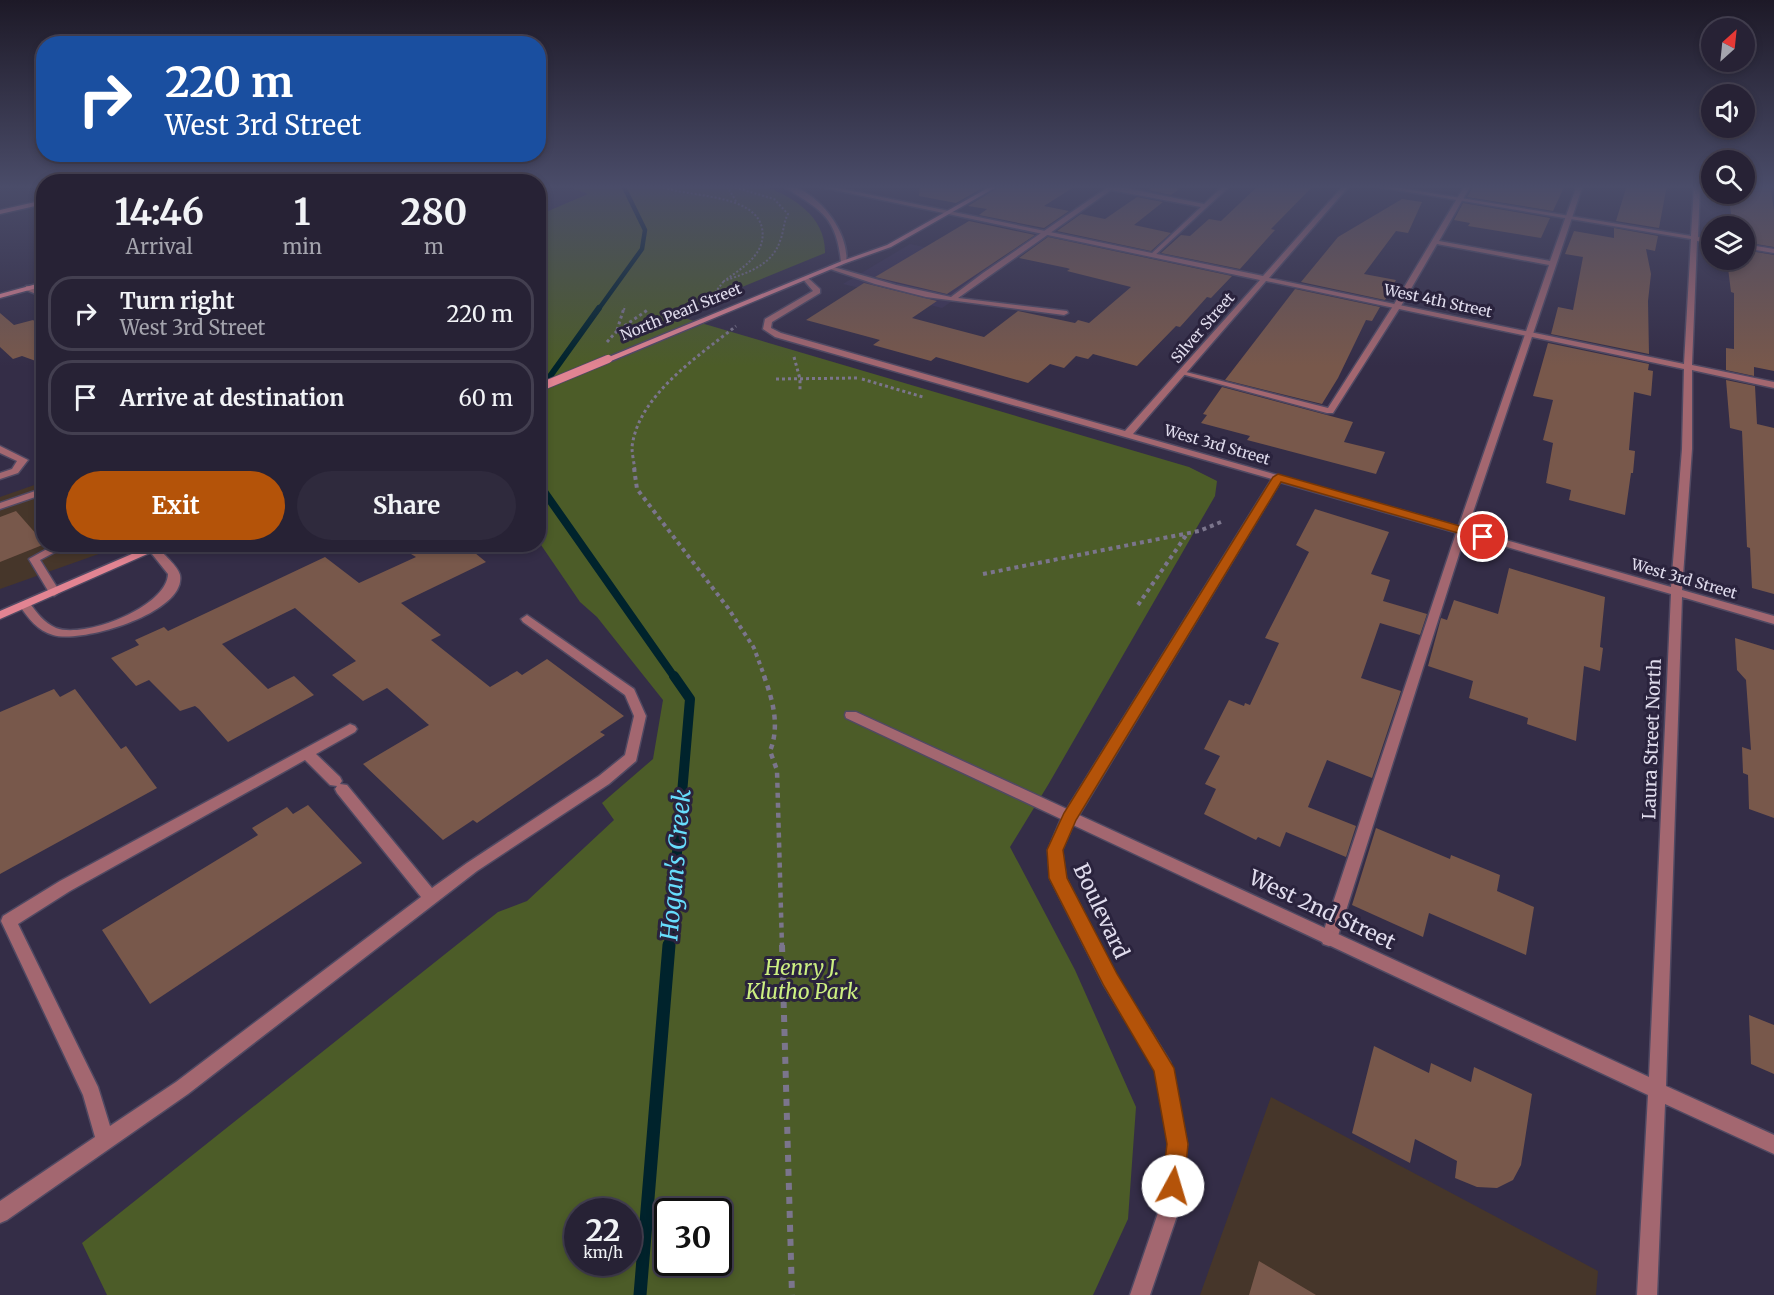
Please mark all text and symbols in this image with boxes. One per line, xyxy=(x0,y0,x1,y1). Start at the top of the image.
north arrow xyxy=(1701,18,1755,72)
map controls xyxy=(1701,18,1755,270)
text: 220 m xyxy=(165,56,293,108)
icon: right xyxy=(66,60,144,138)
button: sound xyxy=(1701,84,1755,138)
text: West 3rd Street xyxy=(165,108,361,142)
button: search xyxy=(1701,150,1755,204)
text: 14:46 xyxy=(115,190,204,235)
text: 1 xyxy=(294,190,311,235)
text: 280 xyxy=(401,190,467,235)
button: layers xyxy=(1701,216,1755,270)
text: Arrival xyxy=(126,234,193,259)
text: min xyxy=(282,234,322,259)
text: m xyxy=(424,234,444,259)
street label: North Pearl Street xyxy=(617,279,744,344)
street label: West 4th Street xyxy=(1381,280,1494,321)
text: Turn right xyxy=(120,287,234,315)
street label: Silver Street xyxy=(1167,288,1239,367)
icon: right xyxy=(69,297,102,330)
text: 220 m xyxy=(446,300,513,328)
text: West 3rd Street xyxy=(120,315,265,340)
icon: arrive xyxy=(69,381,102,414)
text: Arrive at destination xyxy=(120,384,344,412)
text: 60 m xyxy=(459,384,513,412)
street label: West 3rd Street xyxy=(1161,420,1272,469)
button: Exit xyxy=(66,471,285,540)
button: Share xyxy=(297,471,516,540)
pin xyxy=(1457,511,1508,562)
icon: arrive xyxy=(1466,520,1499,553)
street label: West 3rd Street xyxy=(1628,554,1739,603)
street label: Laura Street North xyxy=(1637,658,1666,820)
water label: Hogan's Creek xyxy=(653,788,698,943)
street label: Boulevard xyxy=(1068,859,1135,963)
street label: West 2nd Street xyxy=(1244,863,1400,955)
park label: Henry J. Klutho Park xyxy=(745,954,859,1005)
position arrow xyxy=(1141,1154,1205,1218)
speed limit sign: 30 xyxy=(654,1198,732,1276)
text: 22 xyxy=(586,1211,620,1249)
text: km/h xyxy=(583,1243,623,1262)

